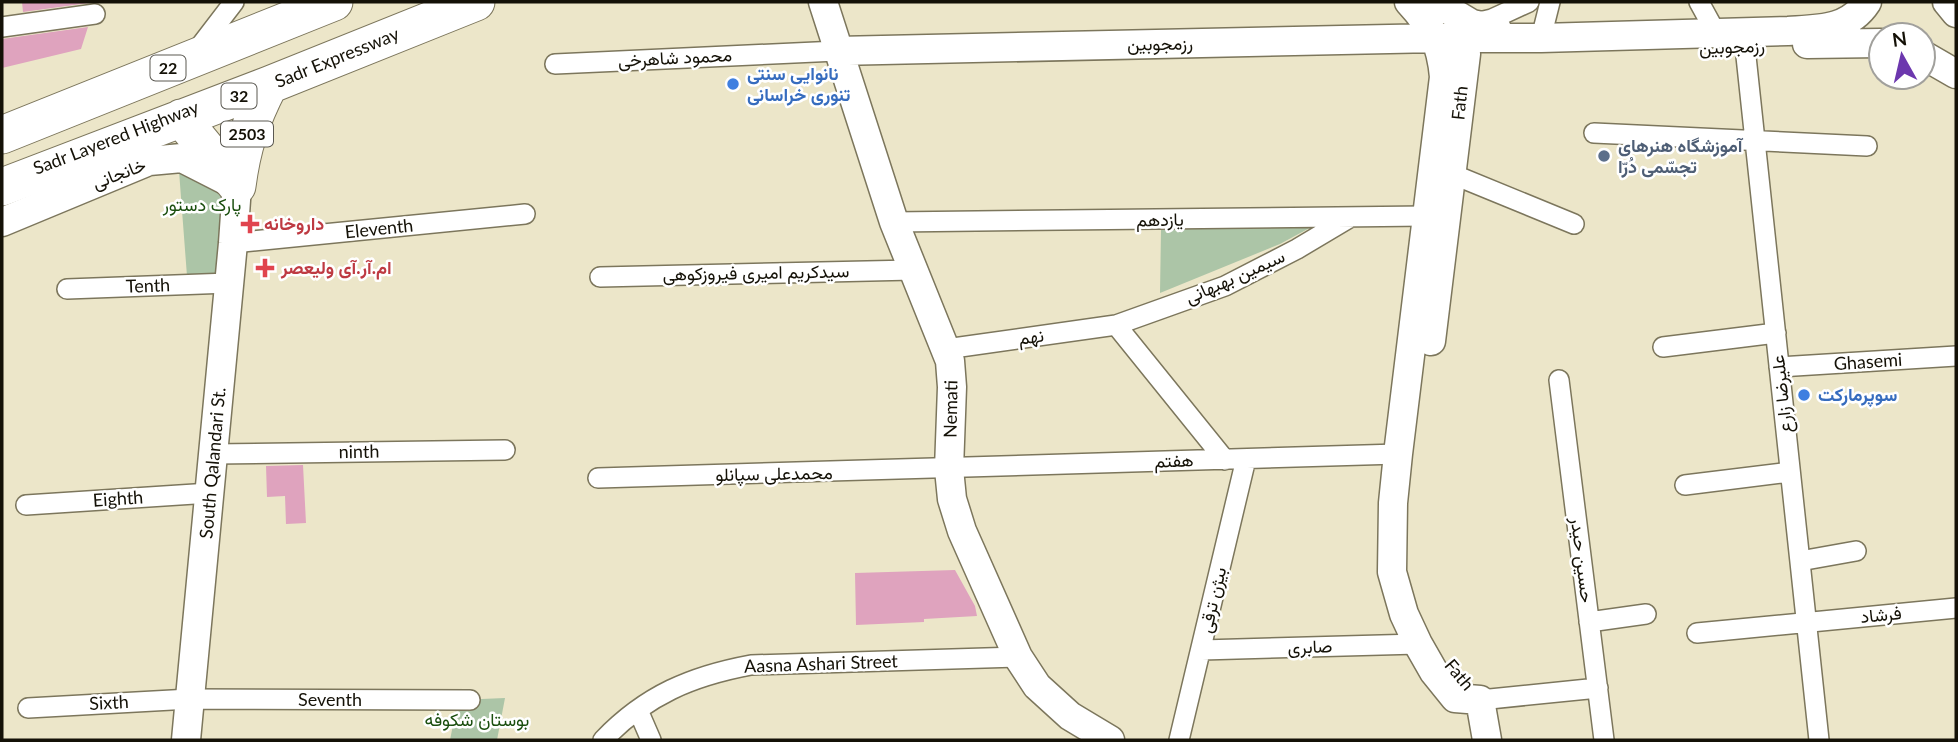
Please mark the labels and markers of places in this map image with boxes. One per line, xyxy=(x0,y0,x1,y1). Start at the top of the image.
place label: نانوایی سنتی تنوری خراسانی xyxy=(747,62,851,106)
marker: نانوایی سنتی تنوری خراسانی xyxy=(725,76,741,92)
place label: آموزشگاه هنرهای تجسّمی دُرّا xyxy=(1618,134,1744,178)
marker: آموزشگاه هنرهای تجسّمی دُرّا xyxy=(1596,148,1612,164)
place label: داروخانه xyxy=(264,212,324,235)
marker: داروخانه xyxy=(242,216,258,232)
place label: ام.آر.آی ولیعصر xyxy=(280,256,392,280)
marker: ام.آر.آی ولیعصر xyxy=(255,258,275,278)
place label: سوپرمارکت xyxy=(1818,383,1897,407)
marker: سوپرمارکت xyxy=(1796,387,1812,403)

